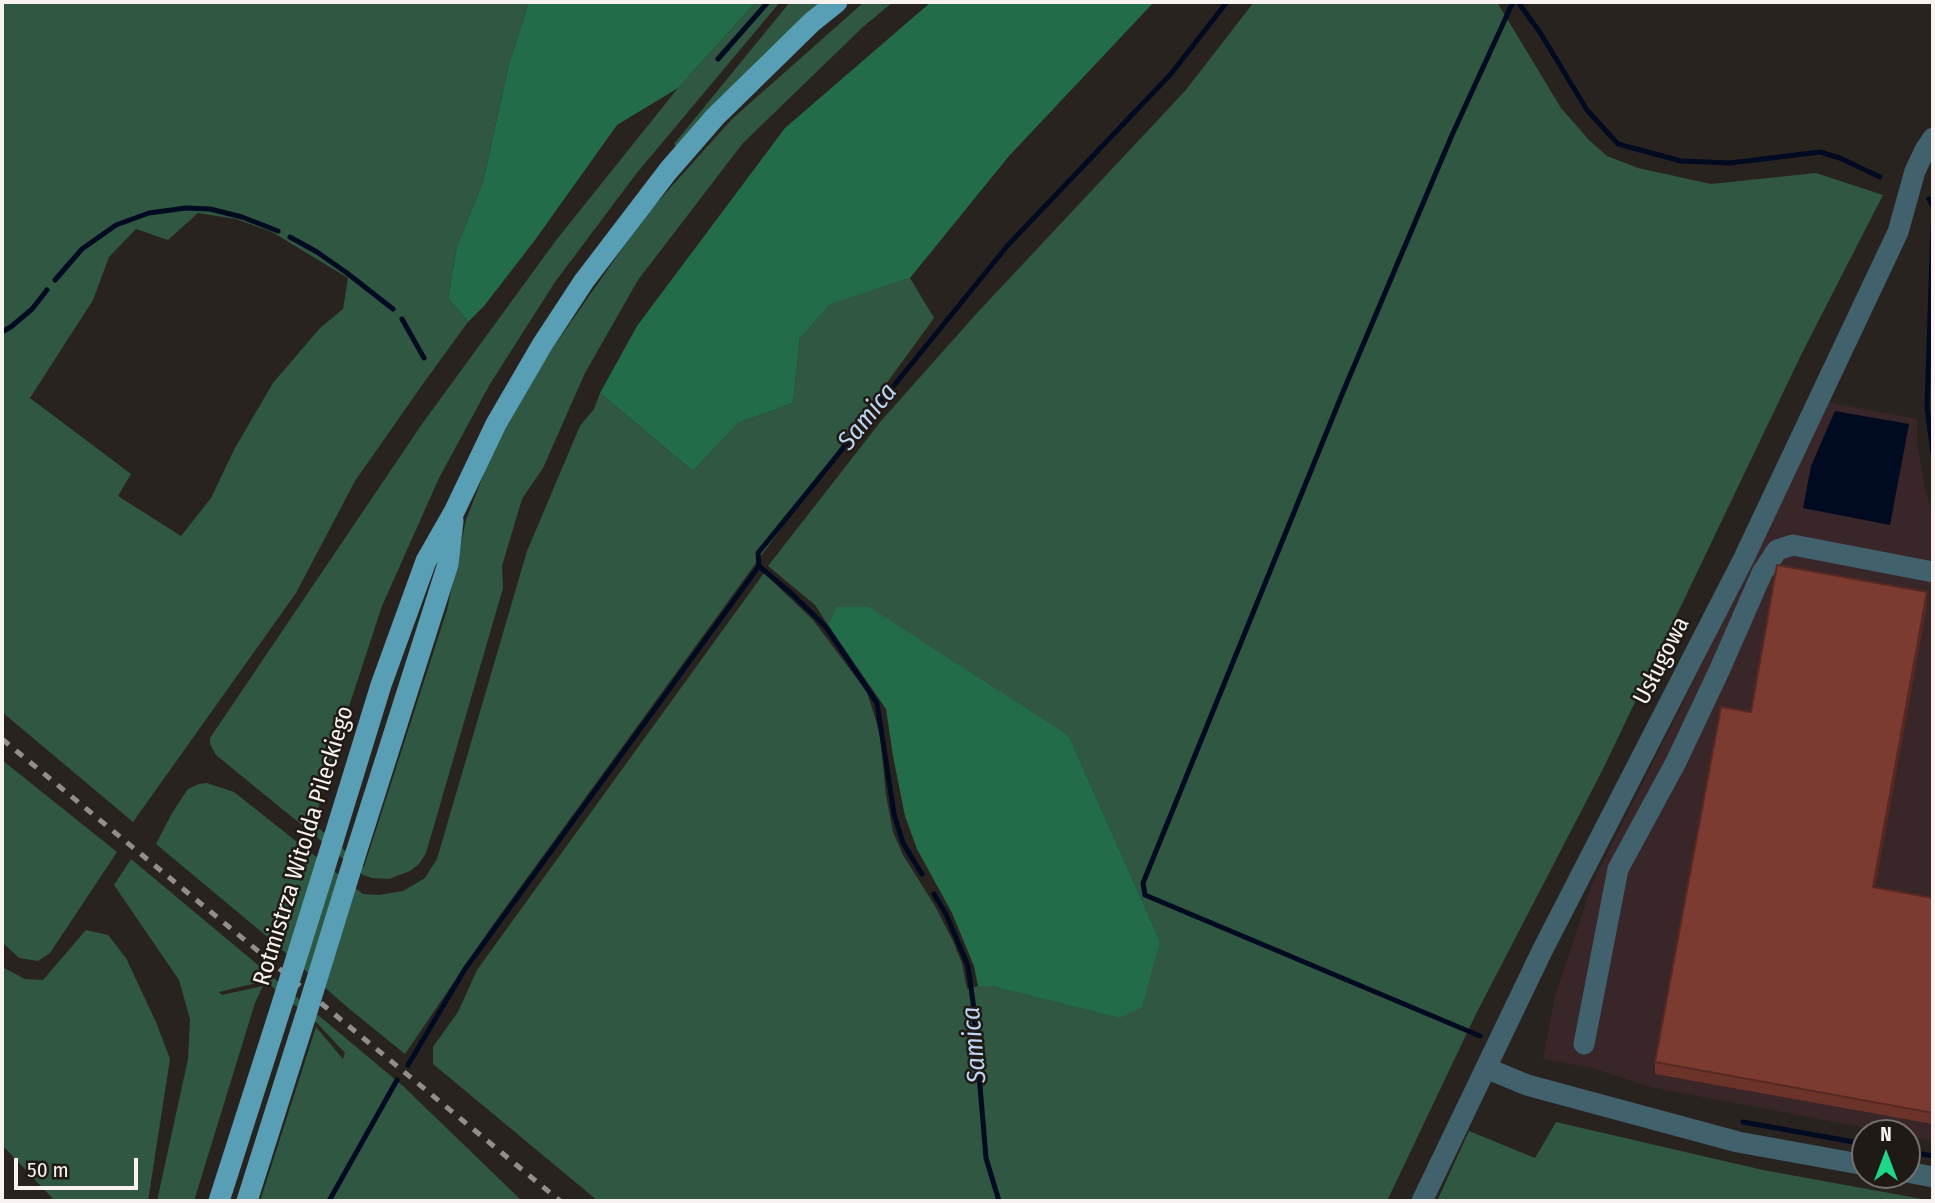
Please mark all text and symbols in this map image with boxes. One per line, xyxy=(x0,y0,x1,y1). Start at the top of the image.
water label: Samica xyxy=(832,377,904,457)
street label: Usługowa xyxy=(1628,612,1696,710)
street label: Rotmistrza Witolda Pileckiego xyxy=(248,703,360,989)
water label: Samica xyxy=(956,1005,994,1085)
north arrow xyxy=(1851,1119,1921,1189)
text: N xyxy=(1880,1123,1892,1146)
scale bar xyxy=(18,1144,142,1188)
text: 50 m xyxy=(27,1157,69,1183)

